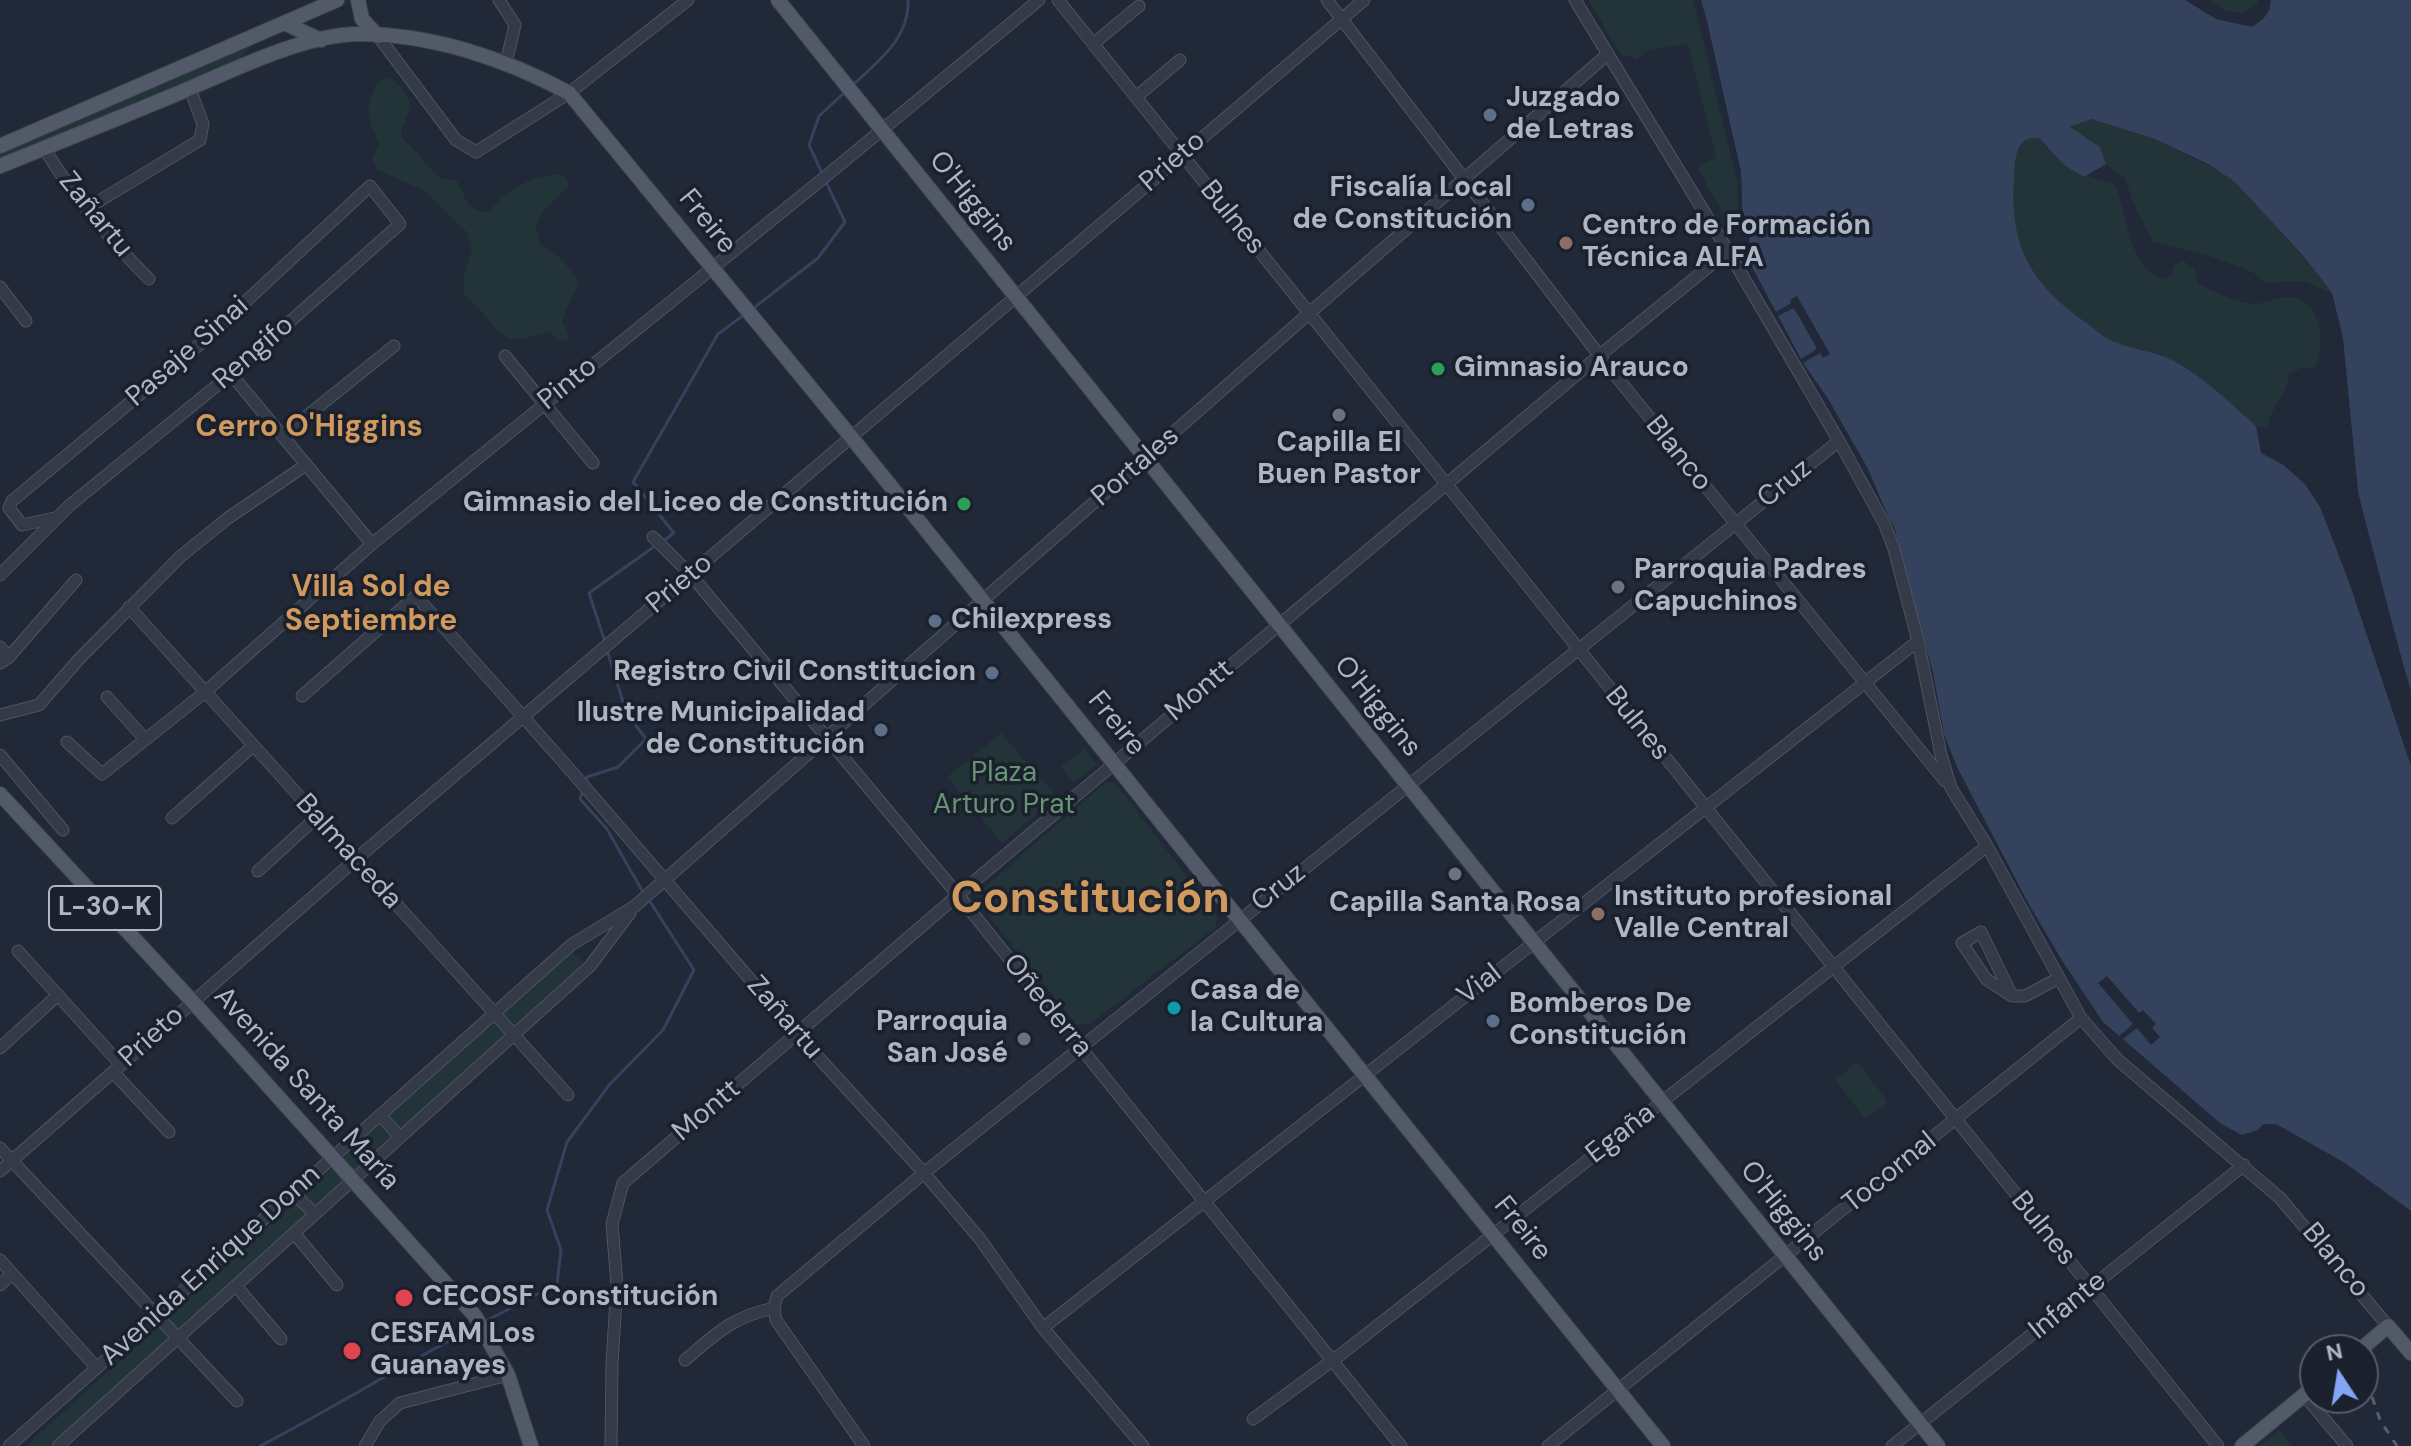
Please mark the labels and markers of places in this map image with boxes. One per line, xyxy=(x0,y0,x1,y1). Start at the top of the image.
place label: Juzgado de Letras xyxy=(1506,82,1634,148)
marker: Juzgado de Letras xyxy=(1481,106,1499,124)
place label: Fiscalía Local de Constitución xyxy=(1293,172,1512,238)
marker: Fiscalía Local de Constitución xyxy=(1519,196,1537,214)
place label: Centro de Formación Técnica ALFA xyxy=(1582,210,1871,276)
marker: Centro de Formación Técnica ALFA xyxy=(1557,234,1575,252)
place label: Gimnasio Arauco xyxy=(1454,352,1689,386)
marker: Gimnasio Arauco xyxy=(1429,360,1447,378)
marker: Capilla El Buen Pastor xyxy=(1330,406,1348,424)
place label: Capilla El Buen Pastor xyxy=(1257,427,1421,493)
place label: Gimnasio del Liceo de Constitución xyxy=(463,487,948,521)
marker: Gimnasio del Liceo de Constitución xyxy=(955,495,973,513)
place label: Parroquia Padres Capuchinos xyxy=(1634,554,1867,620)
marker: Parroquia Padres Capuchinos xyxy=(1609,578,1627,596)
place label: Chilexpress xyxy=(951,604,1112,638)
marker: Chilexpress xyxy=(926,612,944,630)
place label: Registro Civil Constitucion xyxy=(613,656,976,690)
marker: Registro Civil Constitucion xyxy=(983,664,1001,682)
place label: Ilustre Municipalidad de Constitución xyxy=(577,697,865,763)
marker: Ilustre Municipalidad de Constitución xyxy=(872,721,890,739)
marker: Capilla Santa Rosa xyxy=(1446,865,1464,883)
place label: Instituto profesional Valle Central xyxy=(1614,881,1892,947)
place label: Capilla Santa Rosa xyxy=(1329,887,1581,921)
marker: Instituto profesional Valle Central xyxy=(1589,905,1607,923)
place label: Casa de la Cultura xyxy=(1190,975,1323,1041)
place label: Bomberos De Constitución xyxy=(1509,988,1692,1054)
marker: Casa de la Cultura xyxy=(1165,999,1183,1017)
place label: Parroquia San José xyxy=(876,1006,1008,1072)
marker: Bomberos De Constitución xyxy=(1484,1012,1502,1030)
marker: Parroquia San José xyxy=(1015,1030,1033,1048)
place label: CECOSF Constitución xyxy=(422,1281,718,1315)
marker: CECOSF Constitución xyxy=(393,1287,415,1309)
place label: CESFAM Los Guanayes xyxy=(370,1318,536,1384)
marker: CESFAM Los Guanayes xyxy=(341,1340,363,1362)

